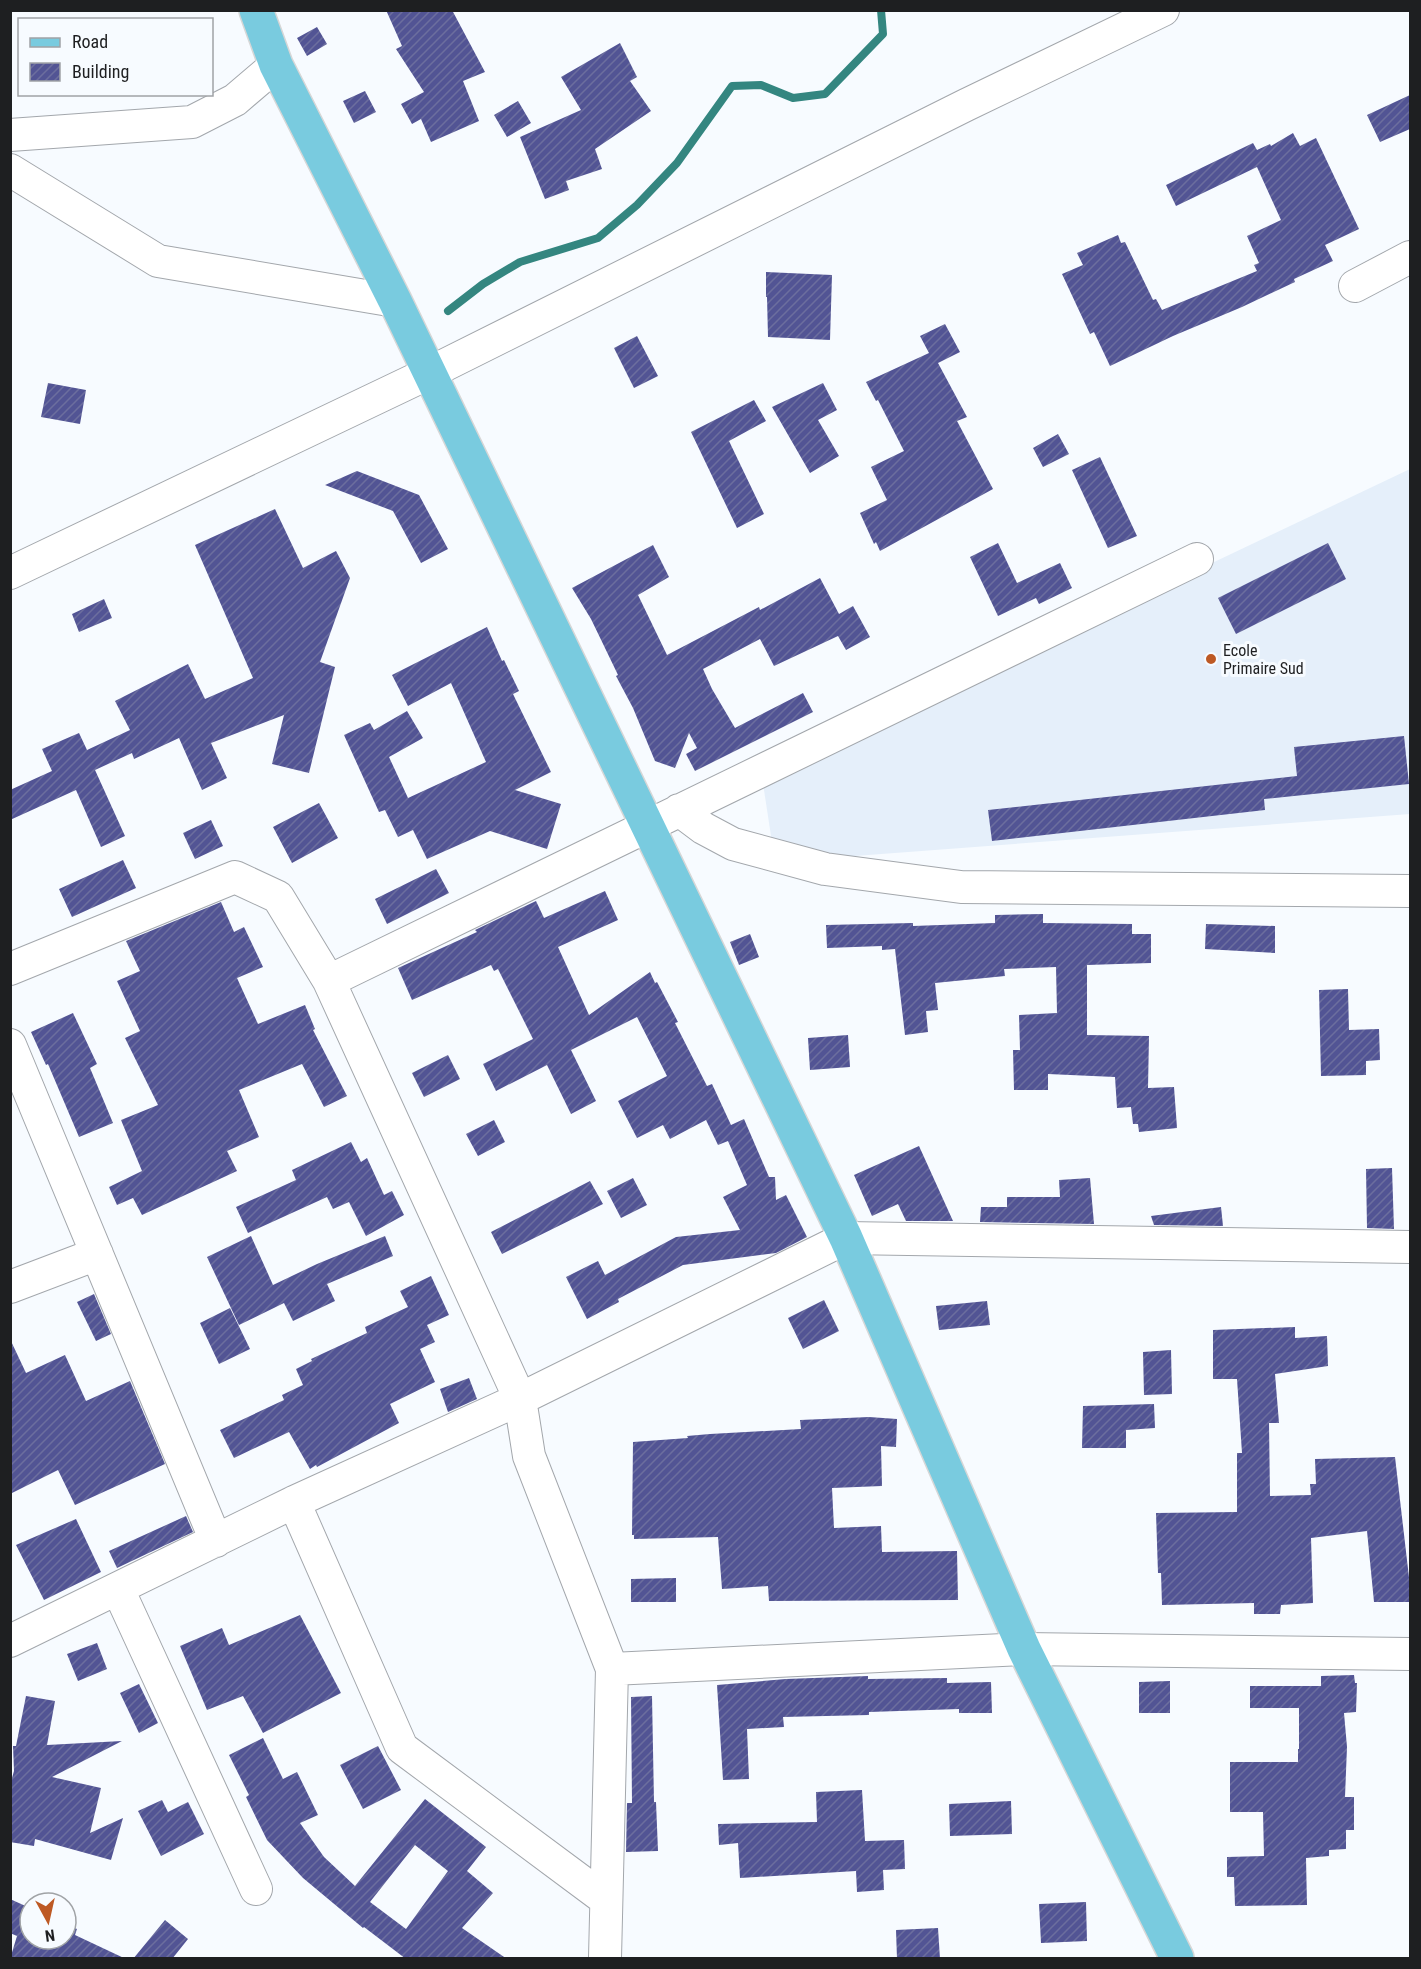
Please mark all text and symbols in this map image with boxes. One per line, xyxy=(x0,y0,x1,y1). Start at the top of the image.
legend xyxy=(18,18,213,96)
text: Road xyxy=(72,31,108,52)
text: Building xyxy=(72,61,129,82)
place label: Ecole Primaire Sud xyxy=(1223,641,1304,678)
marker: Ecole Primaire Sud xyxy=(1204,652,1218,666)
north arrow xyxy=(18,1891,78,1951)
text: N xyxy=(44,1925,56,1945)

